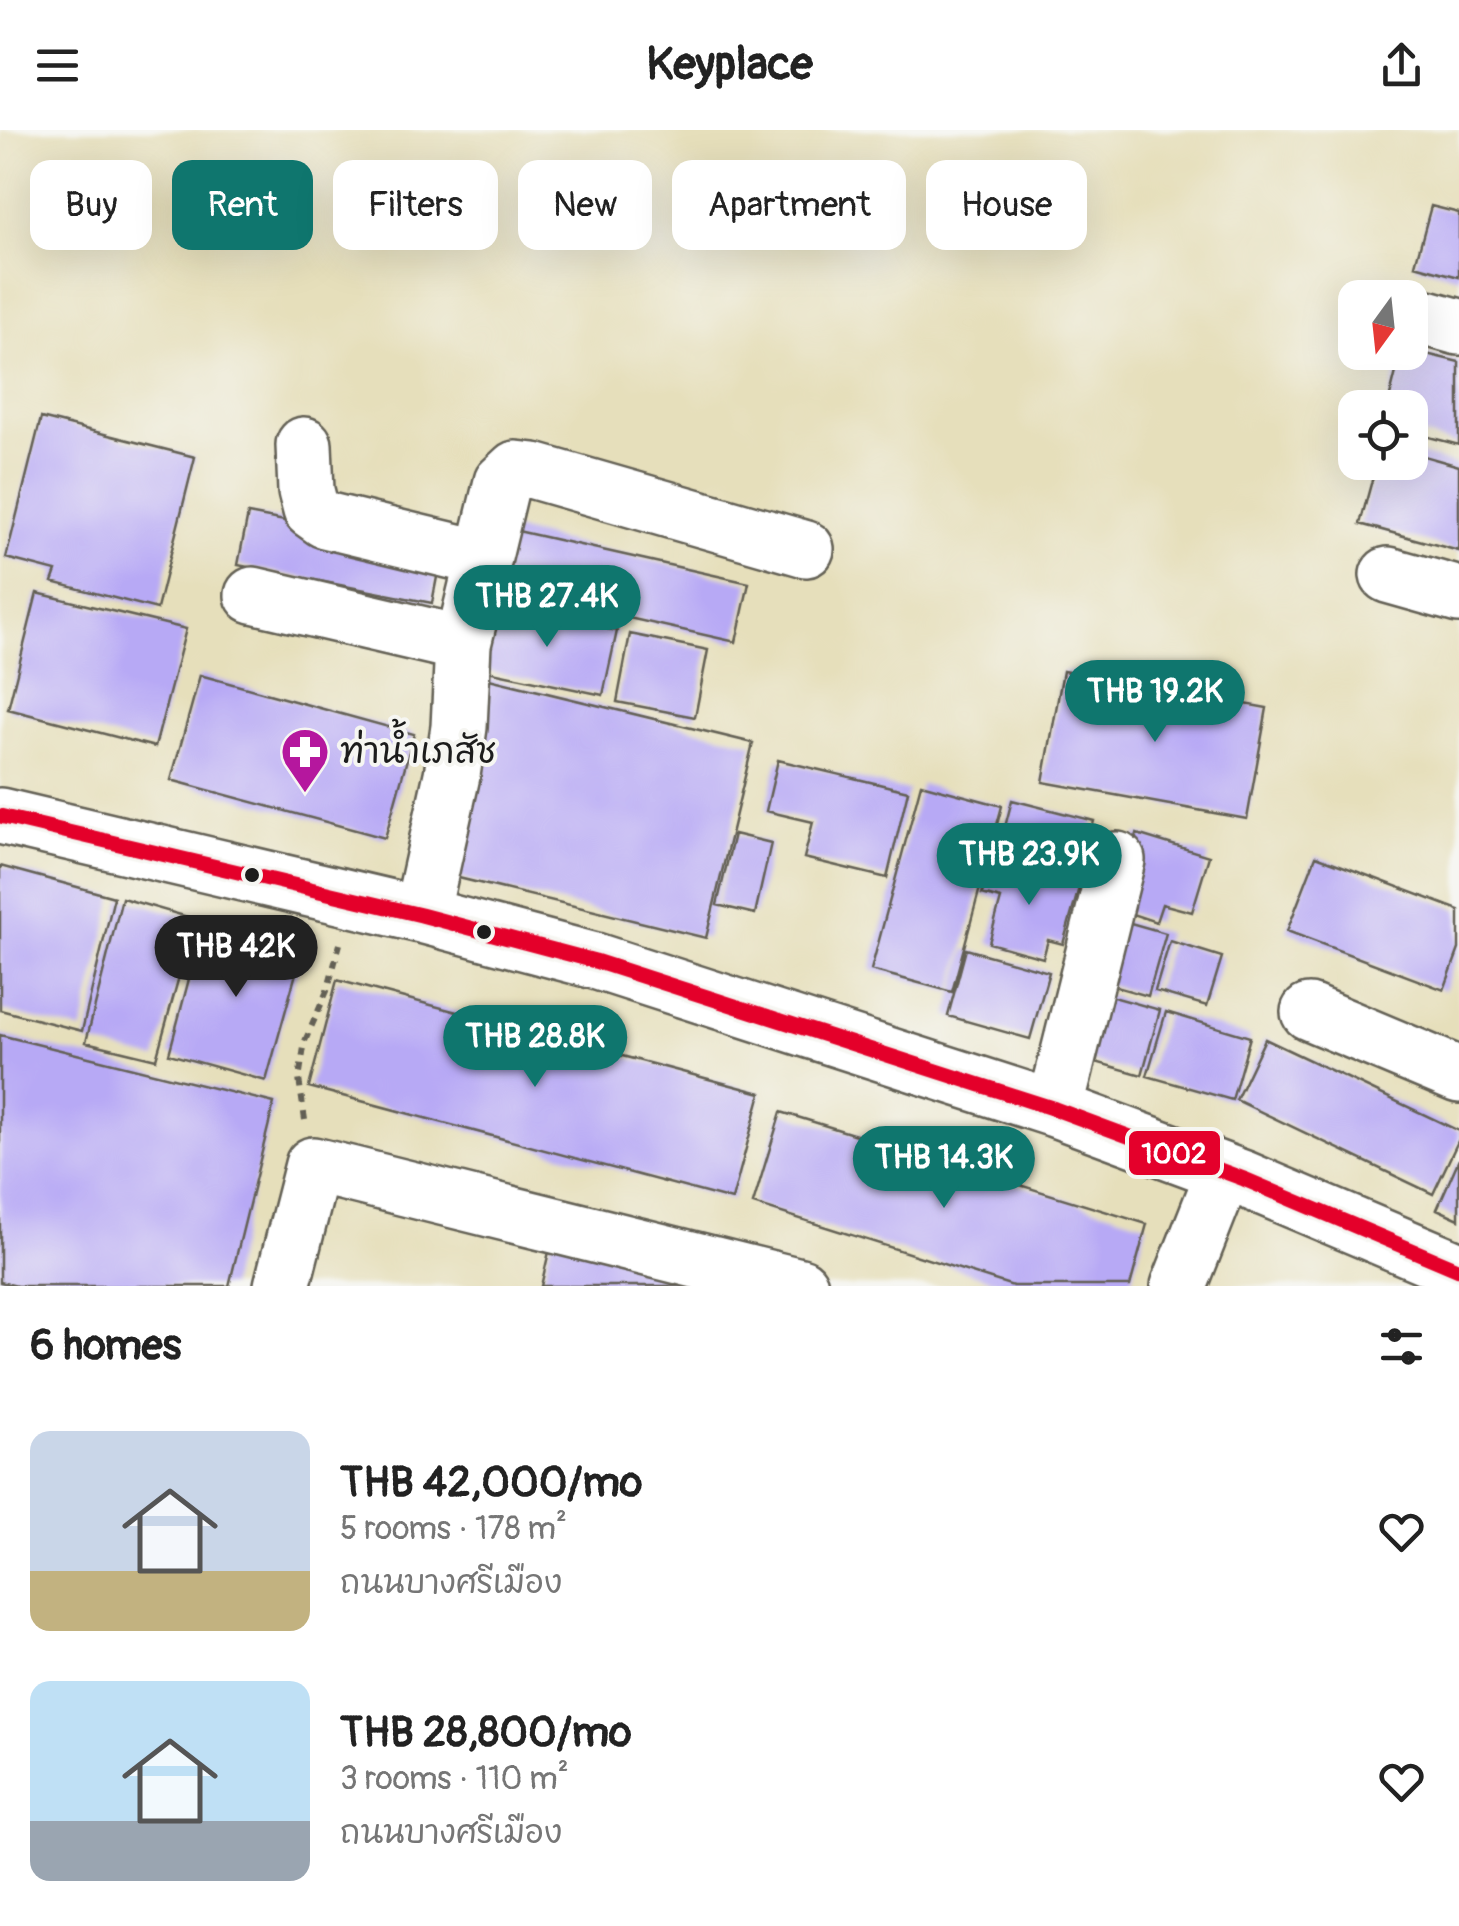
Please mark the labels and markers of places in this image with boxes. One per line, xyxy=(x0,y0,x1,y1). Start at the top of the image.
pin: THB 27.4K xyxy=(433,565,661,650)
pin: THB 19.2K xyxy=(1041,660,1269,745)
place label: ท่าน้ำเภสัช xyxy=(340,718,496,774)
pharmacy icon: ท่าน้ำเภสัช xyxy=(279,726,331,794)
pin: THB 23.9K xyxy=(915,823,1143,908)
unlabelled marker xyxy=(242,865,262,885)
pin: THB 42K xyxy=(144,915,328,1000)
unlabelled marker xyxy=(474,922,494,942)
pin: THB 28.8K xyxy=(421,1005,649,1090)
pin: THB 14.3K xyxy=(830,1126,1058,1211)

